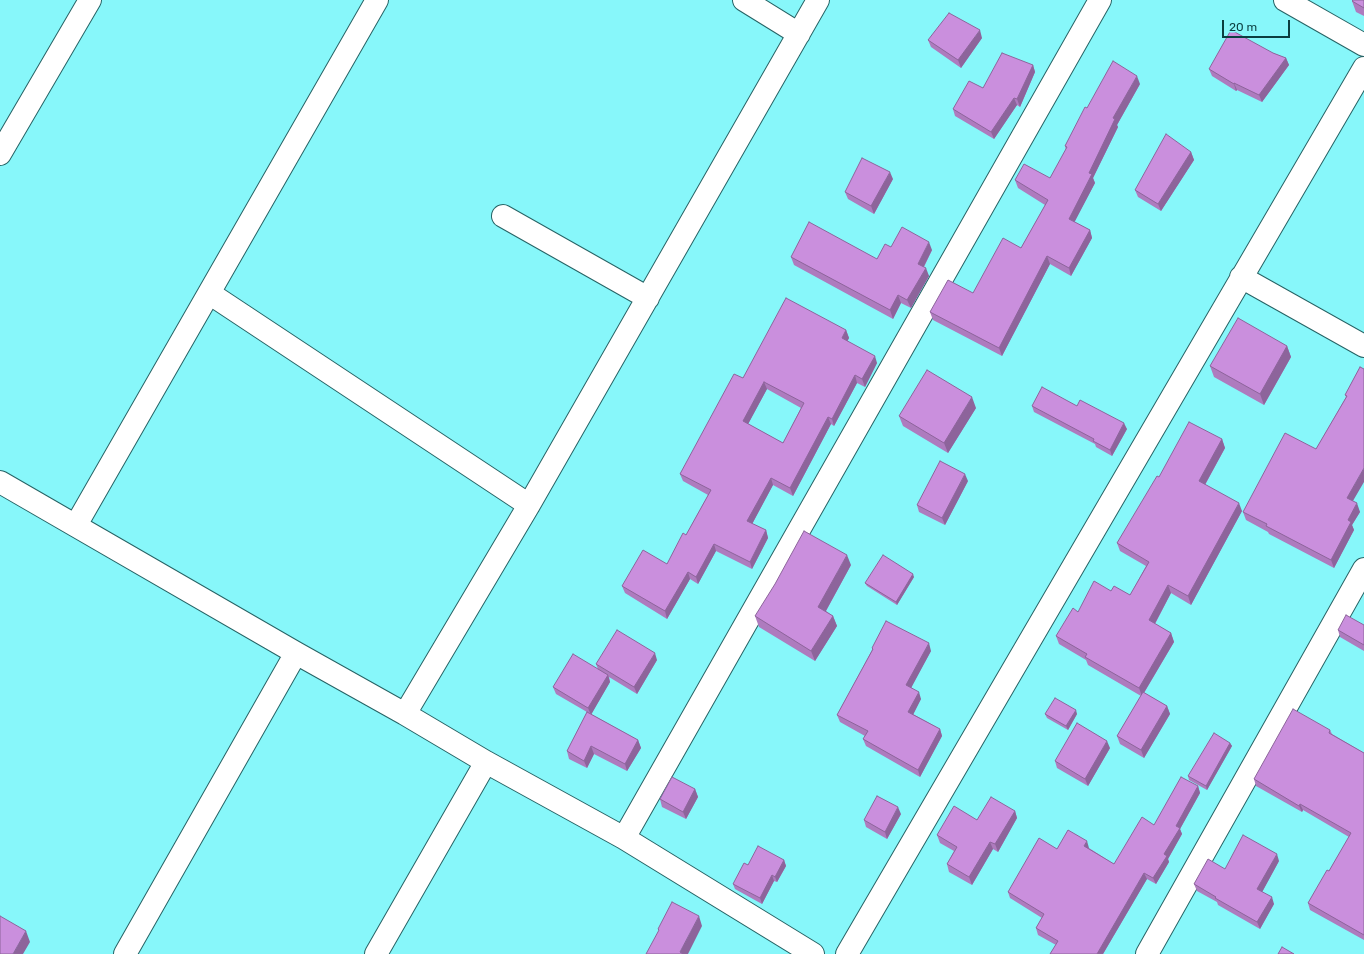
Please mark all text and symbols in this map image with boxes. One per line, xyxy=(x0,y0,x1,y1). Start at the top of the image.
scale bar xyxy=(1224,12,1292,38)
text: 20 m xyxy=(1229,20,1257,34)

